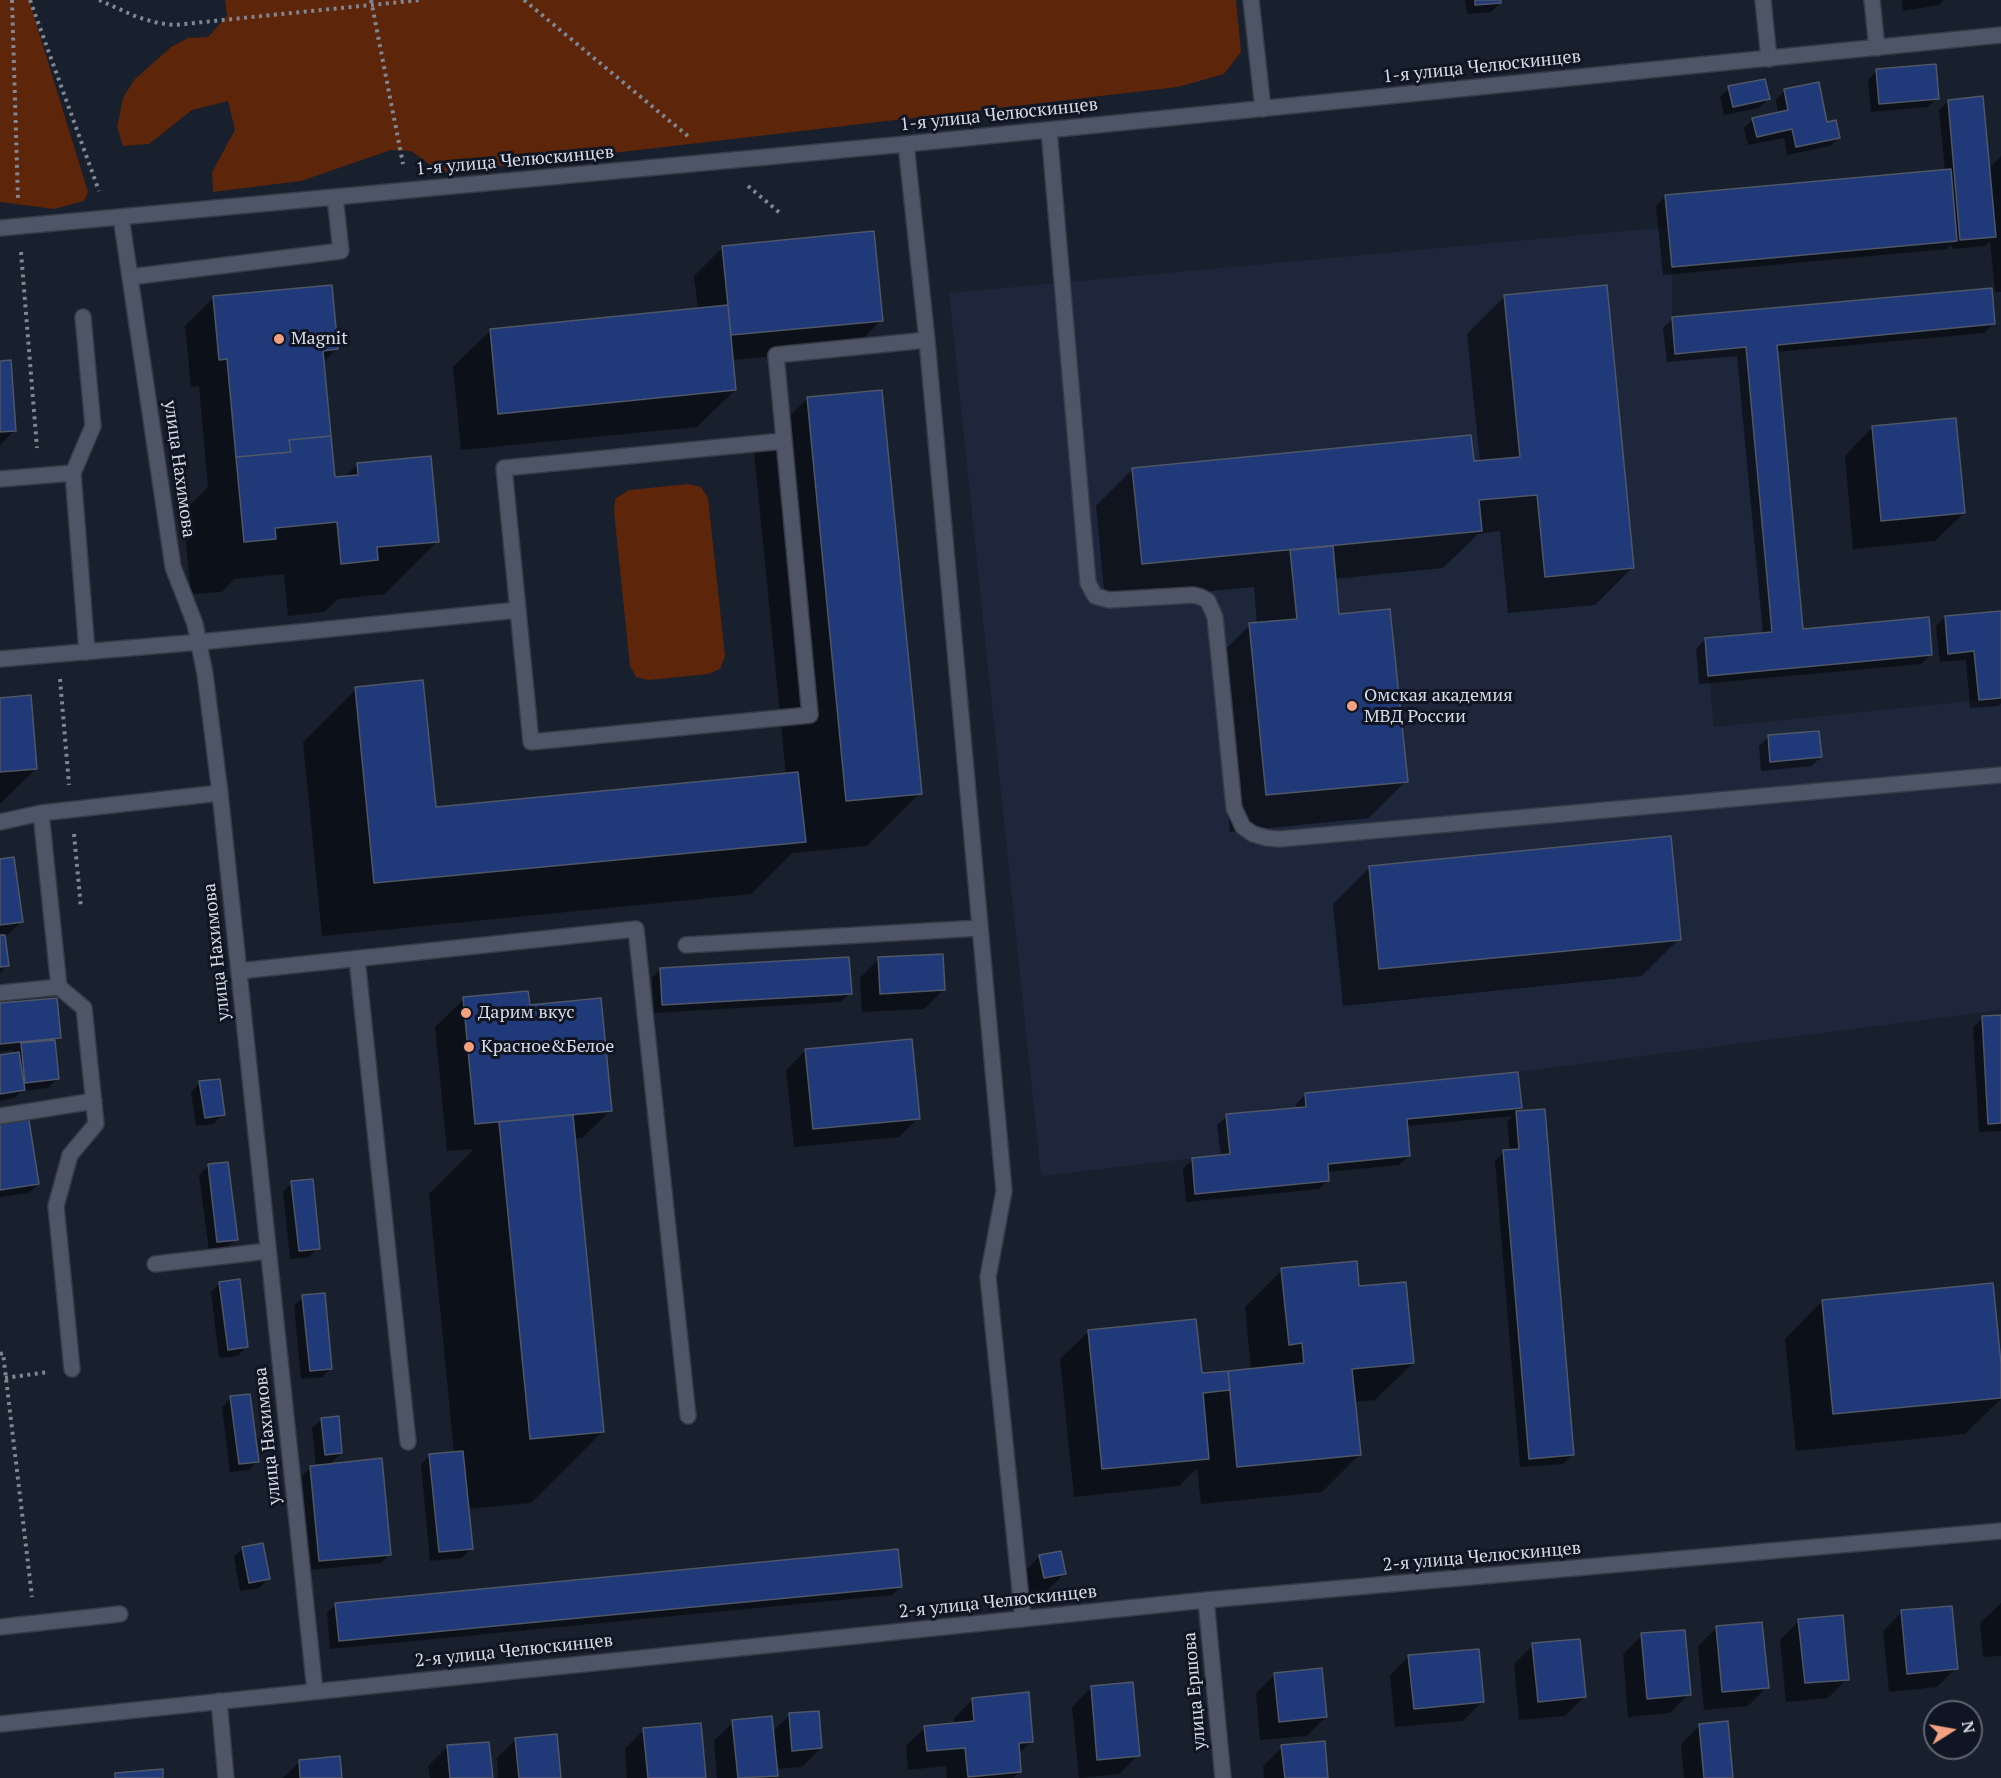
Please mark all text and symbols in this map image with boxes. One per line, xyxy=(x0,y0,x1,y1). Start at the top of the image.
street label: 1-я улица Челюскинцев xyxy=(1382,46,1582,88)
street label: 1-я улица Челюскинцев xyxy=(899,94,1099,136)
street label: 1-я улица Челюскинцев xyxy=(415,142,615,180)
place label: Magnit xyxy=(291,328,348,350)
marker: Magnit xyxy=(272,332,286,346)
street label: улица Нахимова xyxy=(159,399,199,539)
place label: Омская академия МВД России xyxy=(1364,685,1513,728)
marker: Омская академия МВД России xyxy=(1345,699,1359,713)
street label: улица Нахимова xyxy=(199,882,235,1022)
place label: Дарим вкус xyxy=(478,1002,575,1024)
marker: Дарим вкус xyxy=(459,1006,473,1020)
place label: Красное&Белое xyxy=(481,1036,614,1058)
marker: Красное&Белое xyxy=(462,1040,476,1054)
street label: улица Нахимова xyxy=(250,1366,286,1506)
street label: 2-я улица Челюскинцев xyxy=(1382,1538,1582,1576)
street label: 2-я улица Челюскинцев xyxy=(898,1581,1098,1623)
street label: 2-я улица Челюскинцев xyxy=(414,1630,614,1672)
street label: улица Ершова xyxy=(1179,1631,1211,1751)
north arrow xyxy=(1923,1700,1983,1760)
text: N xyxy=(1957,1719,1981,1735)

